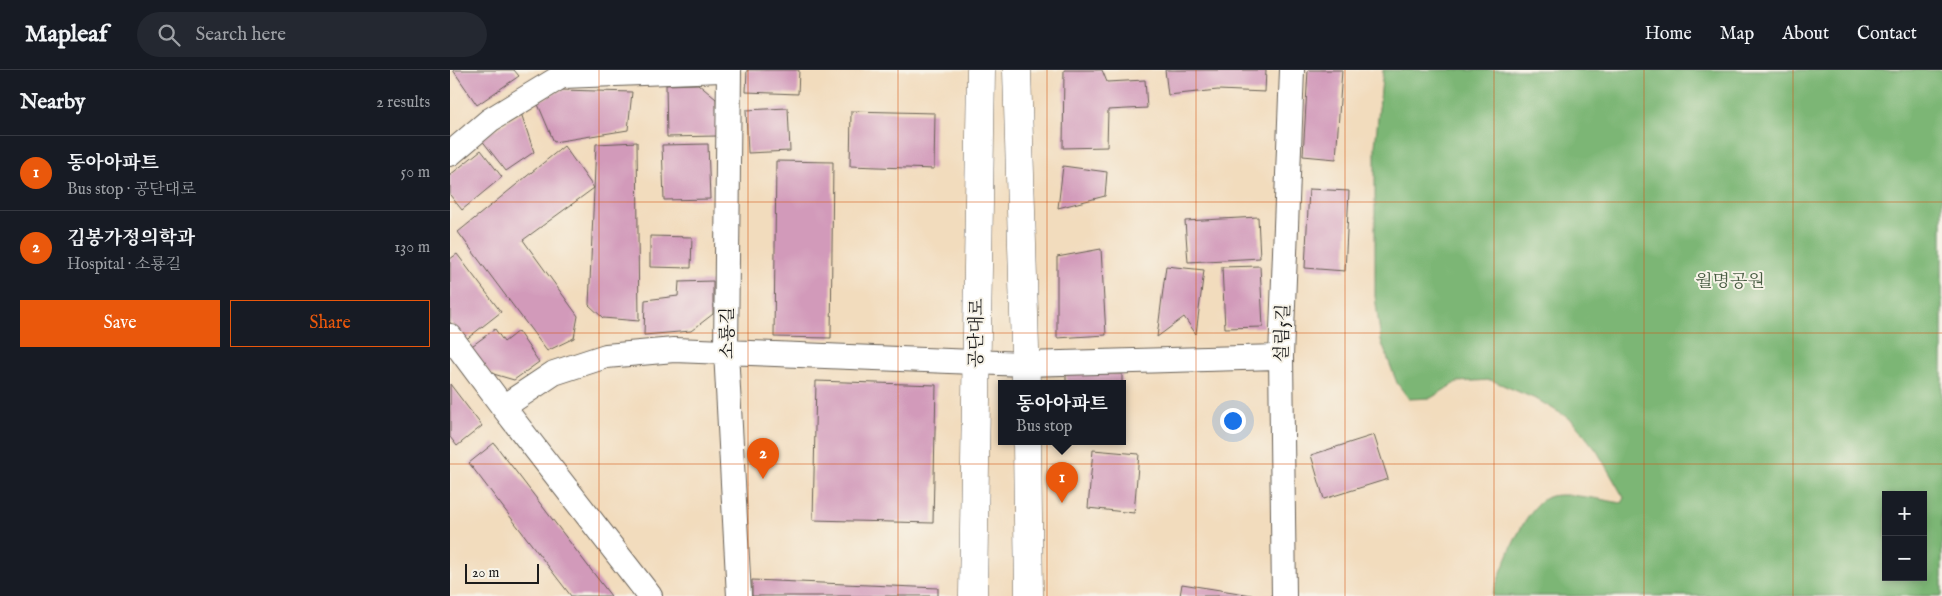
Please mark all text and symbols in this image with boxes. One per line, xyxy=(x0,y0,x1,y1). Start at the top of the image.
search box xyxy=(137,12,487,57)
text: Mapleaf xyxy=(25,19,107,50)
icon: search xyxy=(155,21,183,49)
text: Search here xyxy=(195,23,286,47)
text: Home xyxy=(1645,23,1692,46)
text: Map xyxy=(1720,23,1754,46)
text: About xyxy=(1782,23,1829,46)
text: Contact xyxy=(1857,23,1917,46)
text: Nearby xyxy=(20,89,85,116)
text: 2 results xyxy=(376,93,430,113)
text: 동아아파트 xyxy=(67,152,159,176)
text: 1 xyxy=(33,163,39,183)
text: 50 m xyxy=(401,163,430,183)
text: Bus stop · 공단대로 xyxy=(67,180,196,200)
text: 김봉가정의학과 xyxy=(67,227,195,251)
text: 2 xyxy=(32,238,40,258)
text: 130 m xyxy=(394,238,430,258)
text: Hospital · 소룡길 xyxy=(67,255,181,275)
park label: 월명공원 xyxy=(1695,271,1765,294)
street label: 공단대로 xyxy=(965,298,990,368)
button: Save xyxy=(20,300,220,347)
button: Share xyxy=(230,300,430,347)
street label: 설림5길 xyxy=(1271,303,1296,363)
street label: 소룡길 xyxy=(717,307,740,359)
popup xyxy=(998,380,1126,445)
text: 동아아파트 xyxy=(1016,393,1108,417)
your location xyxy=(1220,408,1246,434)
text: Bus stop xyxy=(1016,417,1072,437)
pin: 2 xyxy=(747,438,779,479)
pin: 1 xyxy=(1046,462,1078,503)
map controls xyxy=(1882,491,1927,581)
button: + xyxy=(1882,491,1927,536)
button: − xyxy=(1882,536,1927,581)
scale bar xyxy=(465,561,539,584)
text: 20 m xyxy=(472,564,499,582)

